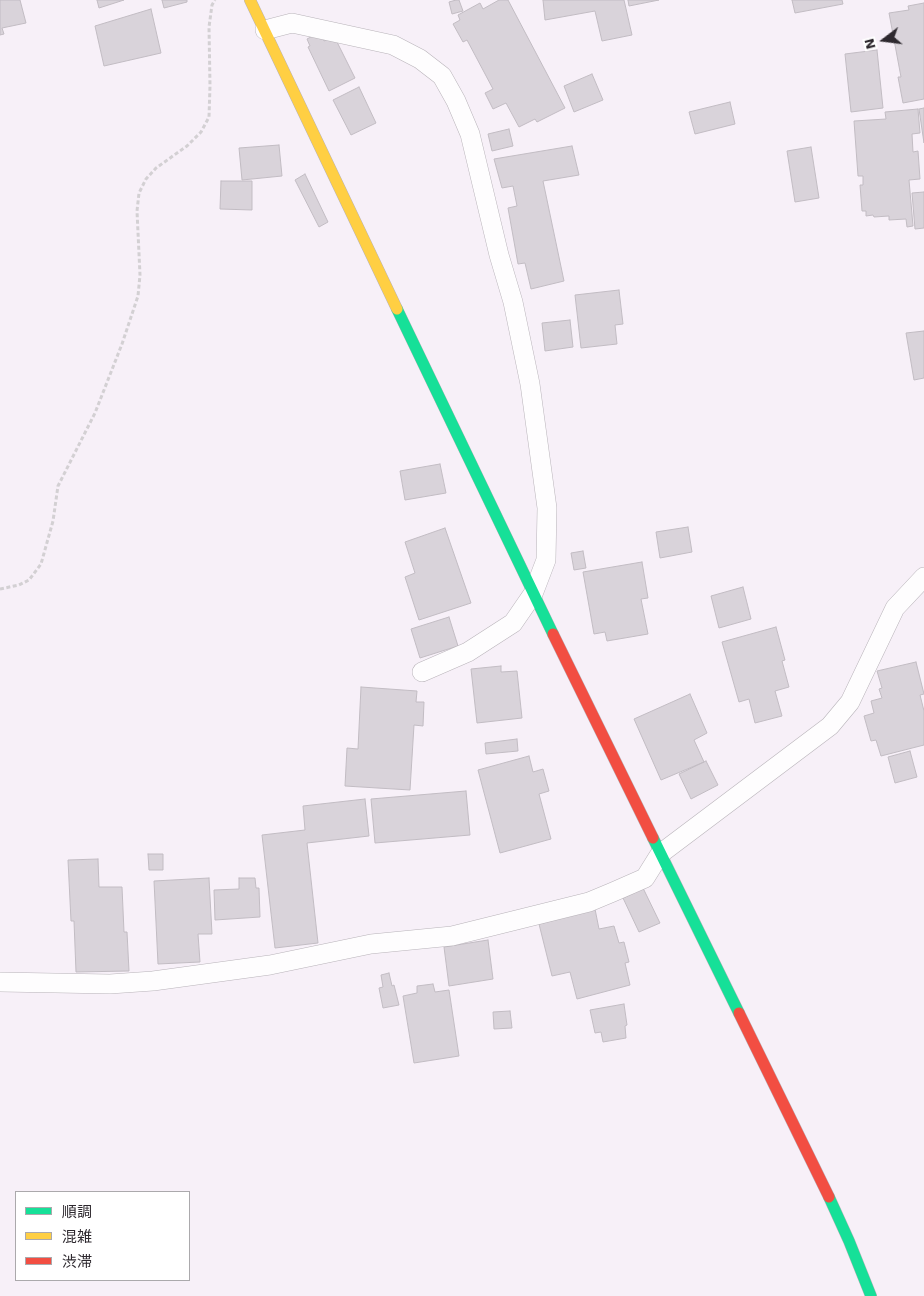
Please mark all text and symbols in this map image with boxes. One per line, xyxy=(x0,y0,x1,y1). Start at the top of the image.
north arrow xyxy=(859,15,909,65)
text: N xyxy=(860,37,879,51)
legend xyxy=(15,1191,190,1281)
text: 順調 xyxy=(62,1203,92,1221)
text: 混雑 xyxy=(62,1228,92,1246)
text: 渋滞 xyxy=(62,1253,92,1271)

